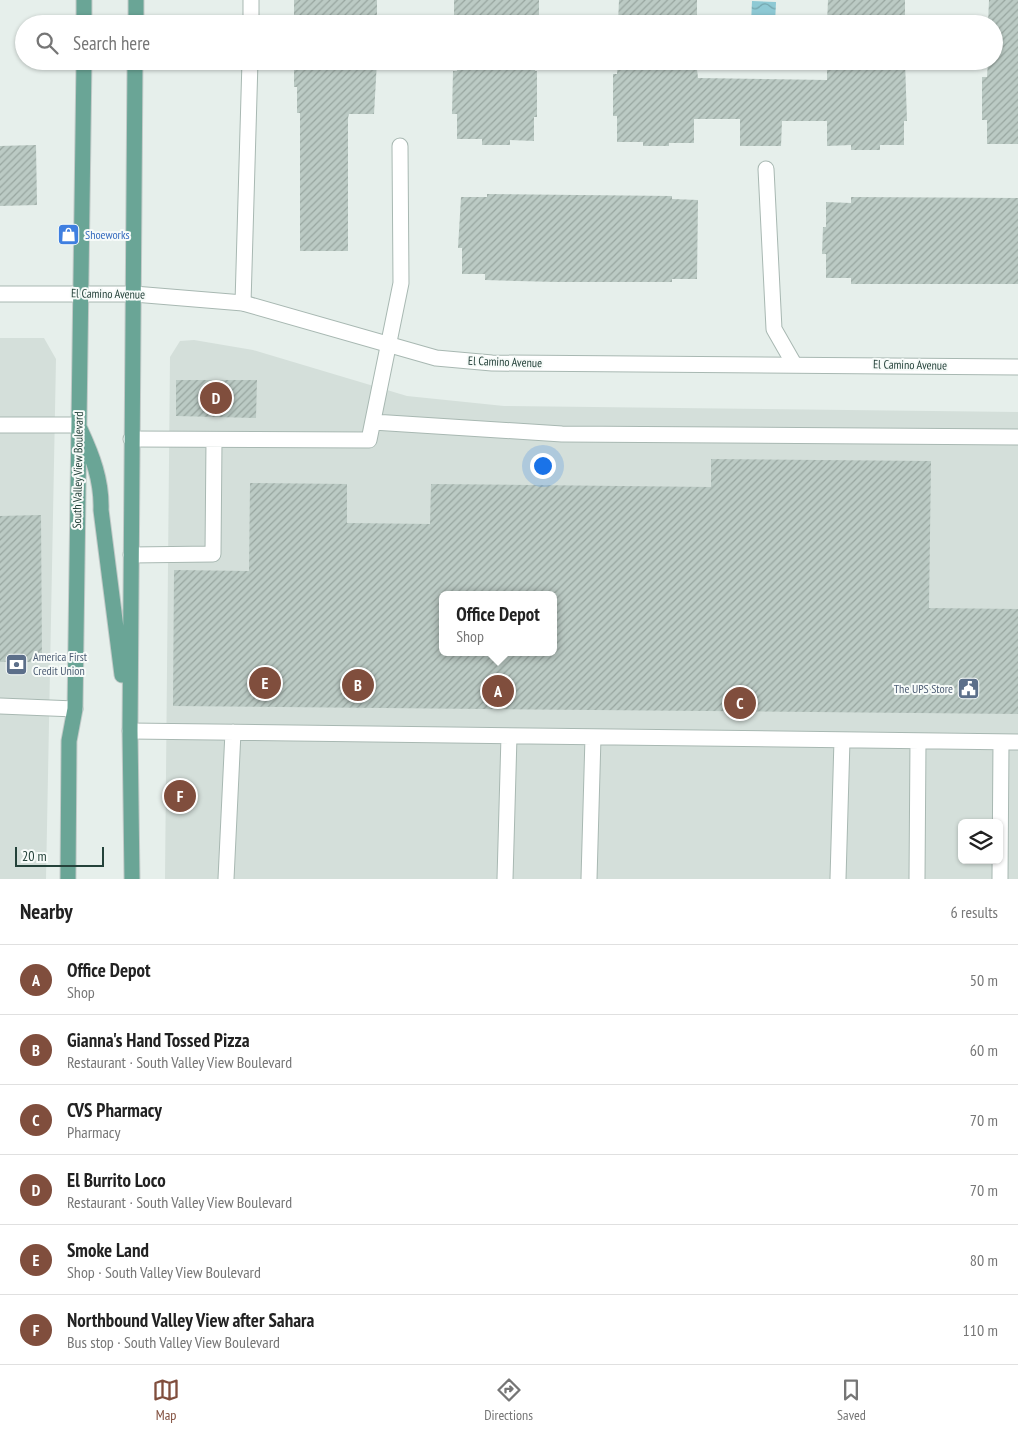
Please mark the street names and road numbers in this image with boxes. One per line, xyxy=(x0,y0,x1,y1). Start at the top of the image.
street label: El Camino Avenue xyxy=(71,285,145,302)
street label: El Camino Avenue xyxy=(468,353,542,370)
street label: El Camino Avenue xyxy=(873,356,947,373)
street label: South Valley View Boulevard xyxy=(69,411,86,529)

